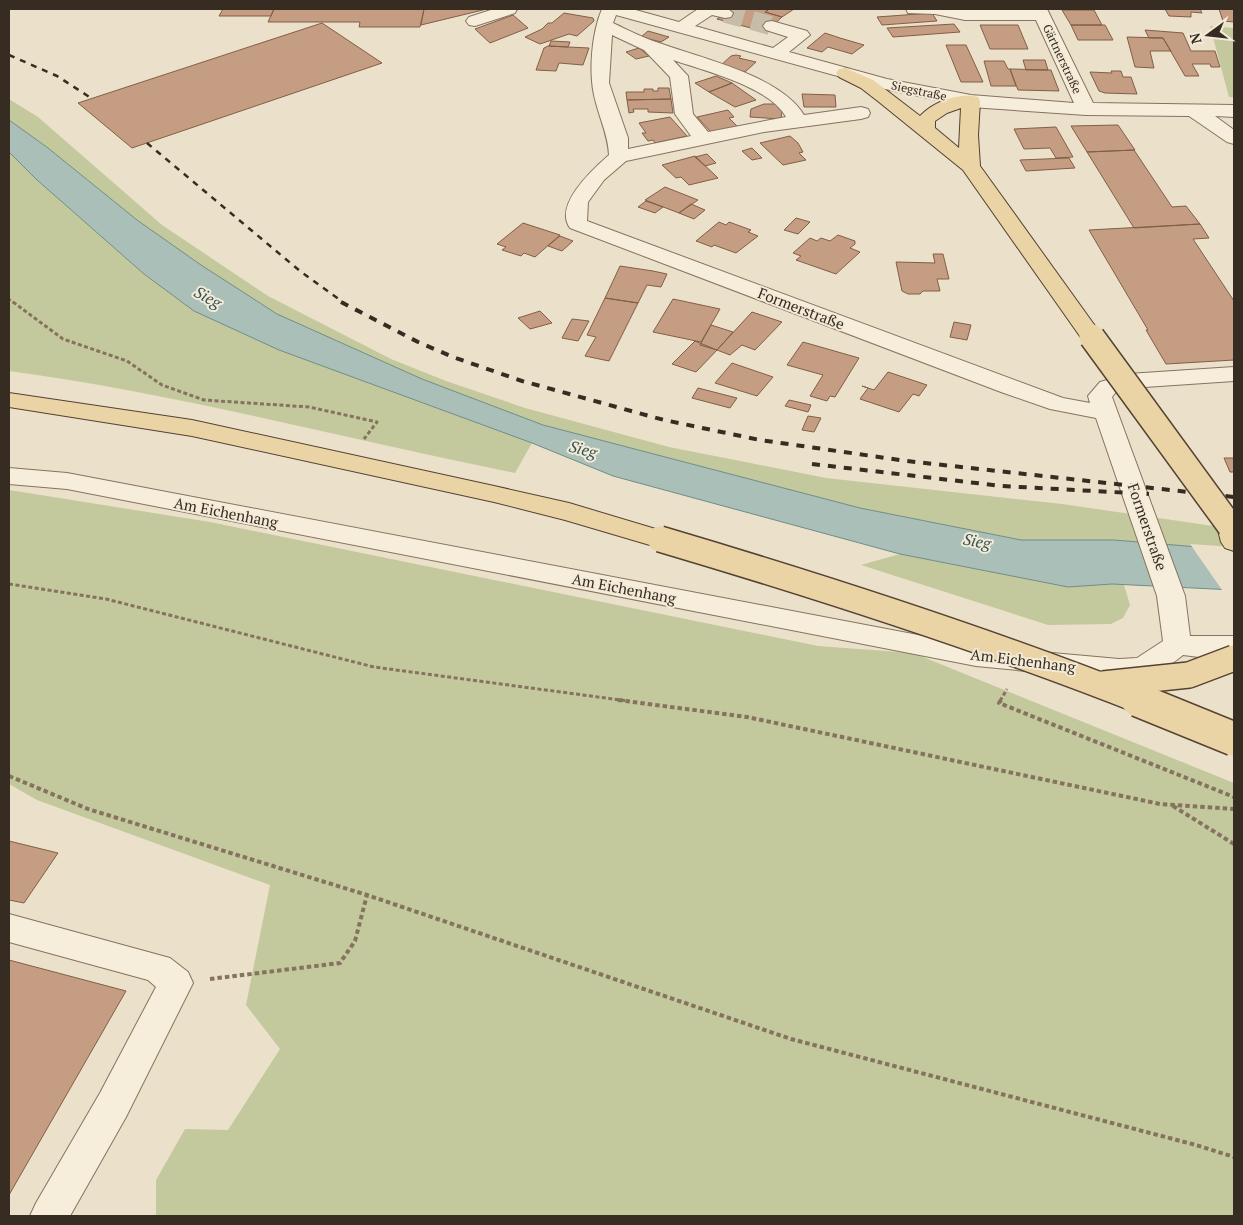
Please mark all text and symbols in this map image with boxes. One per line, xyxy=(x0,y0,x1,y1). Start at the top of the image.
north arrow xyxy=(1183,10,1233,60)
street label: Gärtnerstraße xyxy=(1040,22,1085,96)
text: N xyxy=(1184,31,1206,46)
street label: Siegstraße xyxy=(890,77,948,104)
water label: Sieg xyxy=(190,281,227,314)
street label: Formerstraße xyxy=(755,282,847,334)
water label: Sieg xyxy=(567,435,600,464)
street label: Formerstraße xyxy=(1124,480,1172,573)
street label: Am Eichenhang xyxy=(172,492,281,532)
water label: Sieg xyxy=(961,528,994,555)
street label: Am Eichenhang xyxy=(570,568,679,608)
street label: Am Eichenhang xyxy=(970,644,1078,676)

